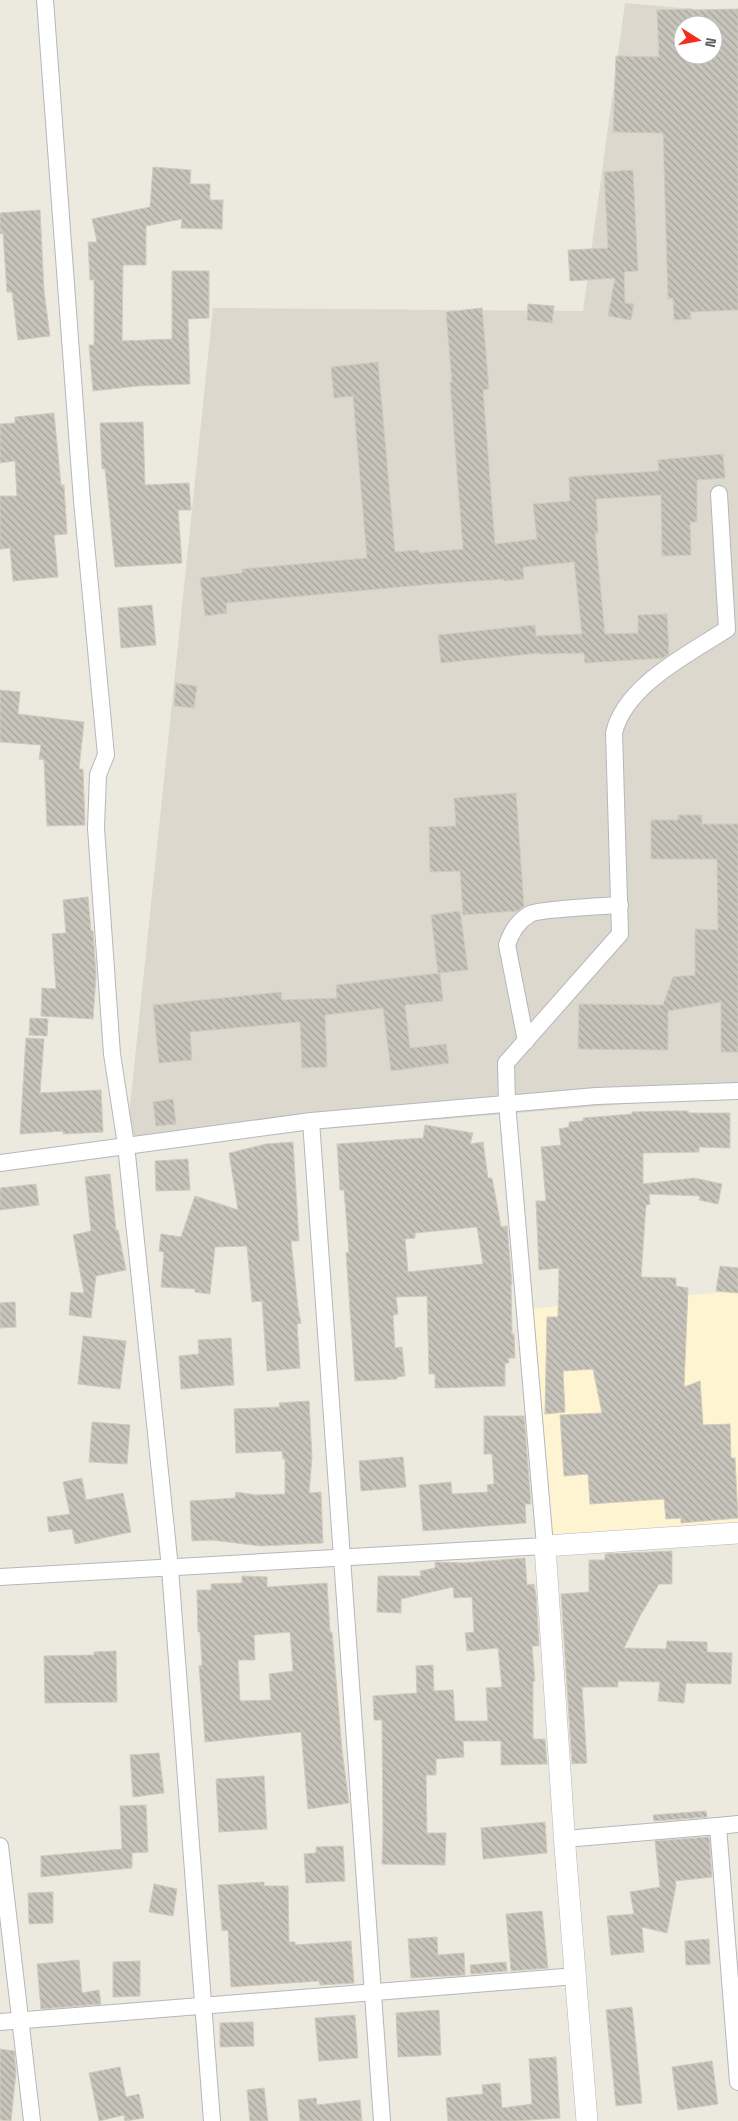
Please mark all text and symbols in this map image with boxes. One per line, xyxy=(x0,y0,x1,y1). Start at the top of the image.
north arrow xyxy=(673,15,723,65)
text: N xyxy=(701,36,720,49)

